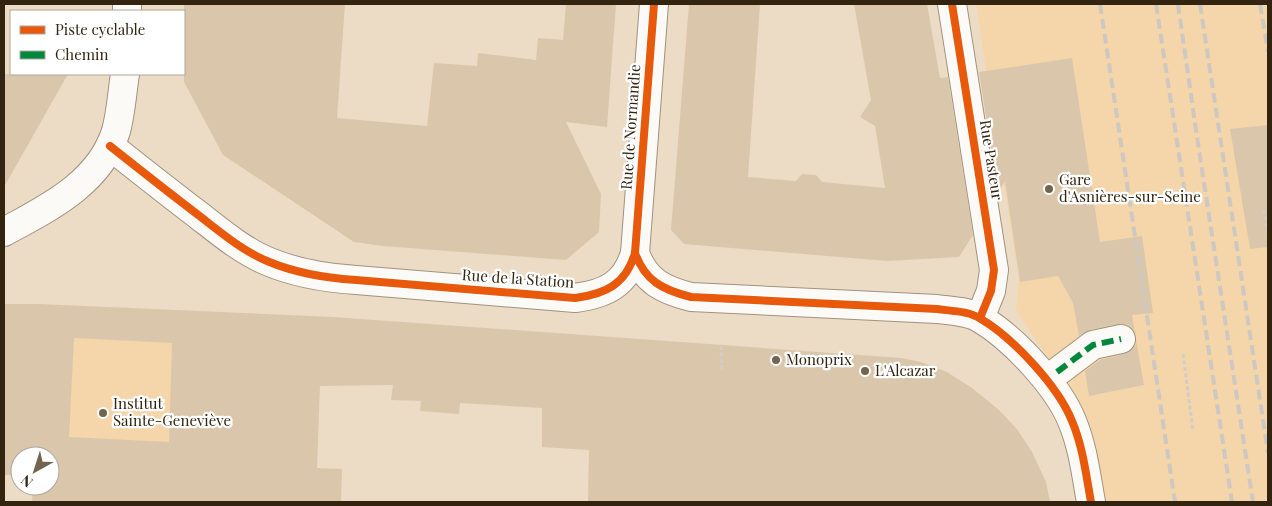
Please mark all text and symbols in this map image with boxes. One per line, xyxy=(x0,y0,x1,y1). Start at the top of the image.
legend xyxy=(10,10,185,75)
text: Piste cyclable xyxy=(55,19,145,39)
text: Chemin xyxy=(55,44,108,64)
street label: Rue de Normandie xyxy=(616,64,644,190)
street label: Rue Pasteur xyxy=(976,118,1008,202)
place label: Gare d'Asnières-sur-Seine xyxy=(1059,169,1201,206)
marker: Gare d'Asnières-sur-Seine xyxy=(1043,183,1055,195)
street label: Rue de la Station xyxy=(461,264,575,292)
place label: Monoprix xyxy=(786,349,852,369)
marker: Monoprix xyxy=(770,354,782,366)
place label: L'Alcazar xyxy=(875,360,936,380)
marker: L'Alcazar xyxy=(859,365,871,377)
place label: Institut Sainte-Geneviève xyxy=(113,393,231,430)
marker: Institut Sainte-Geneviève xyxy=(97,407,109,419)
north arrow xyxy=(10,446,60,496)
text: N xyxy=(17,471,36,492)

